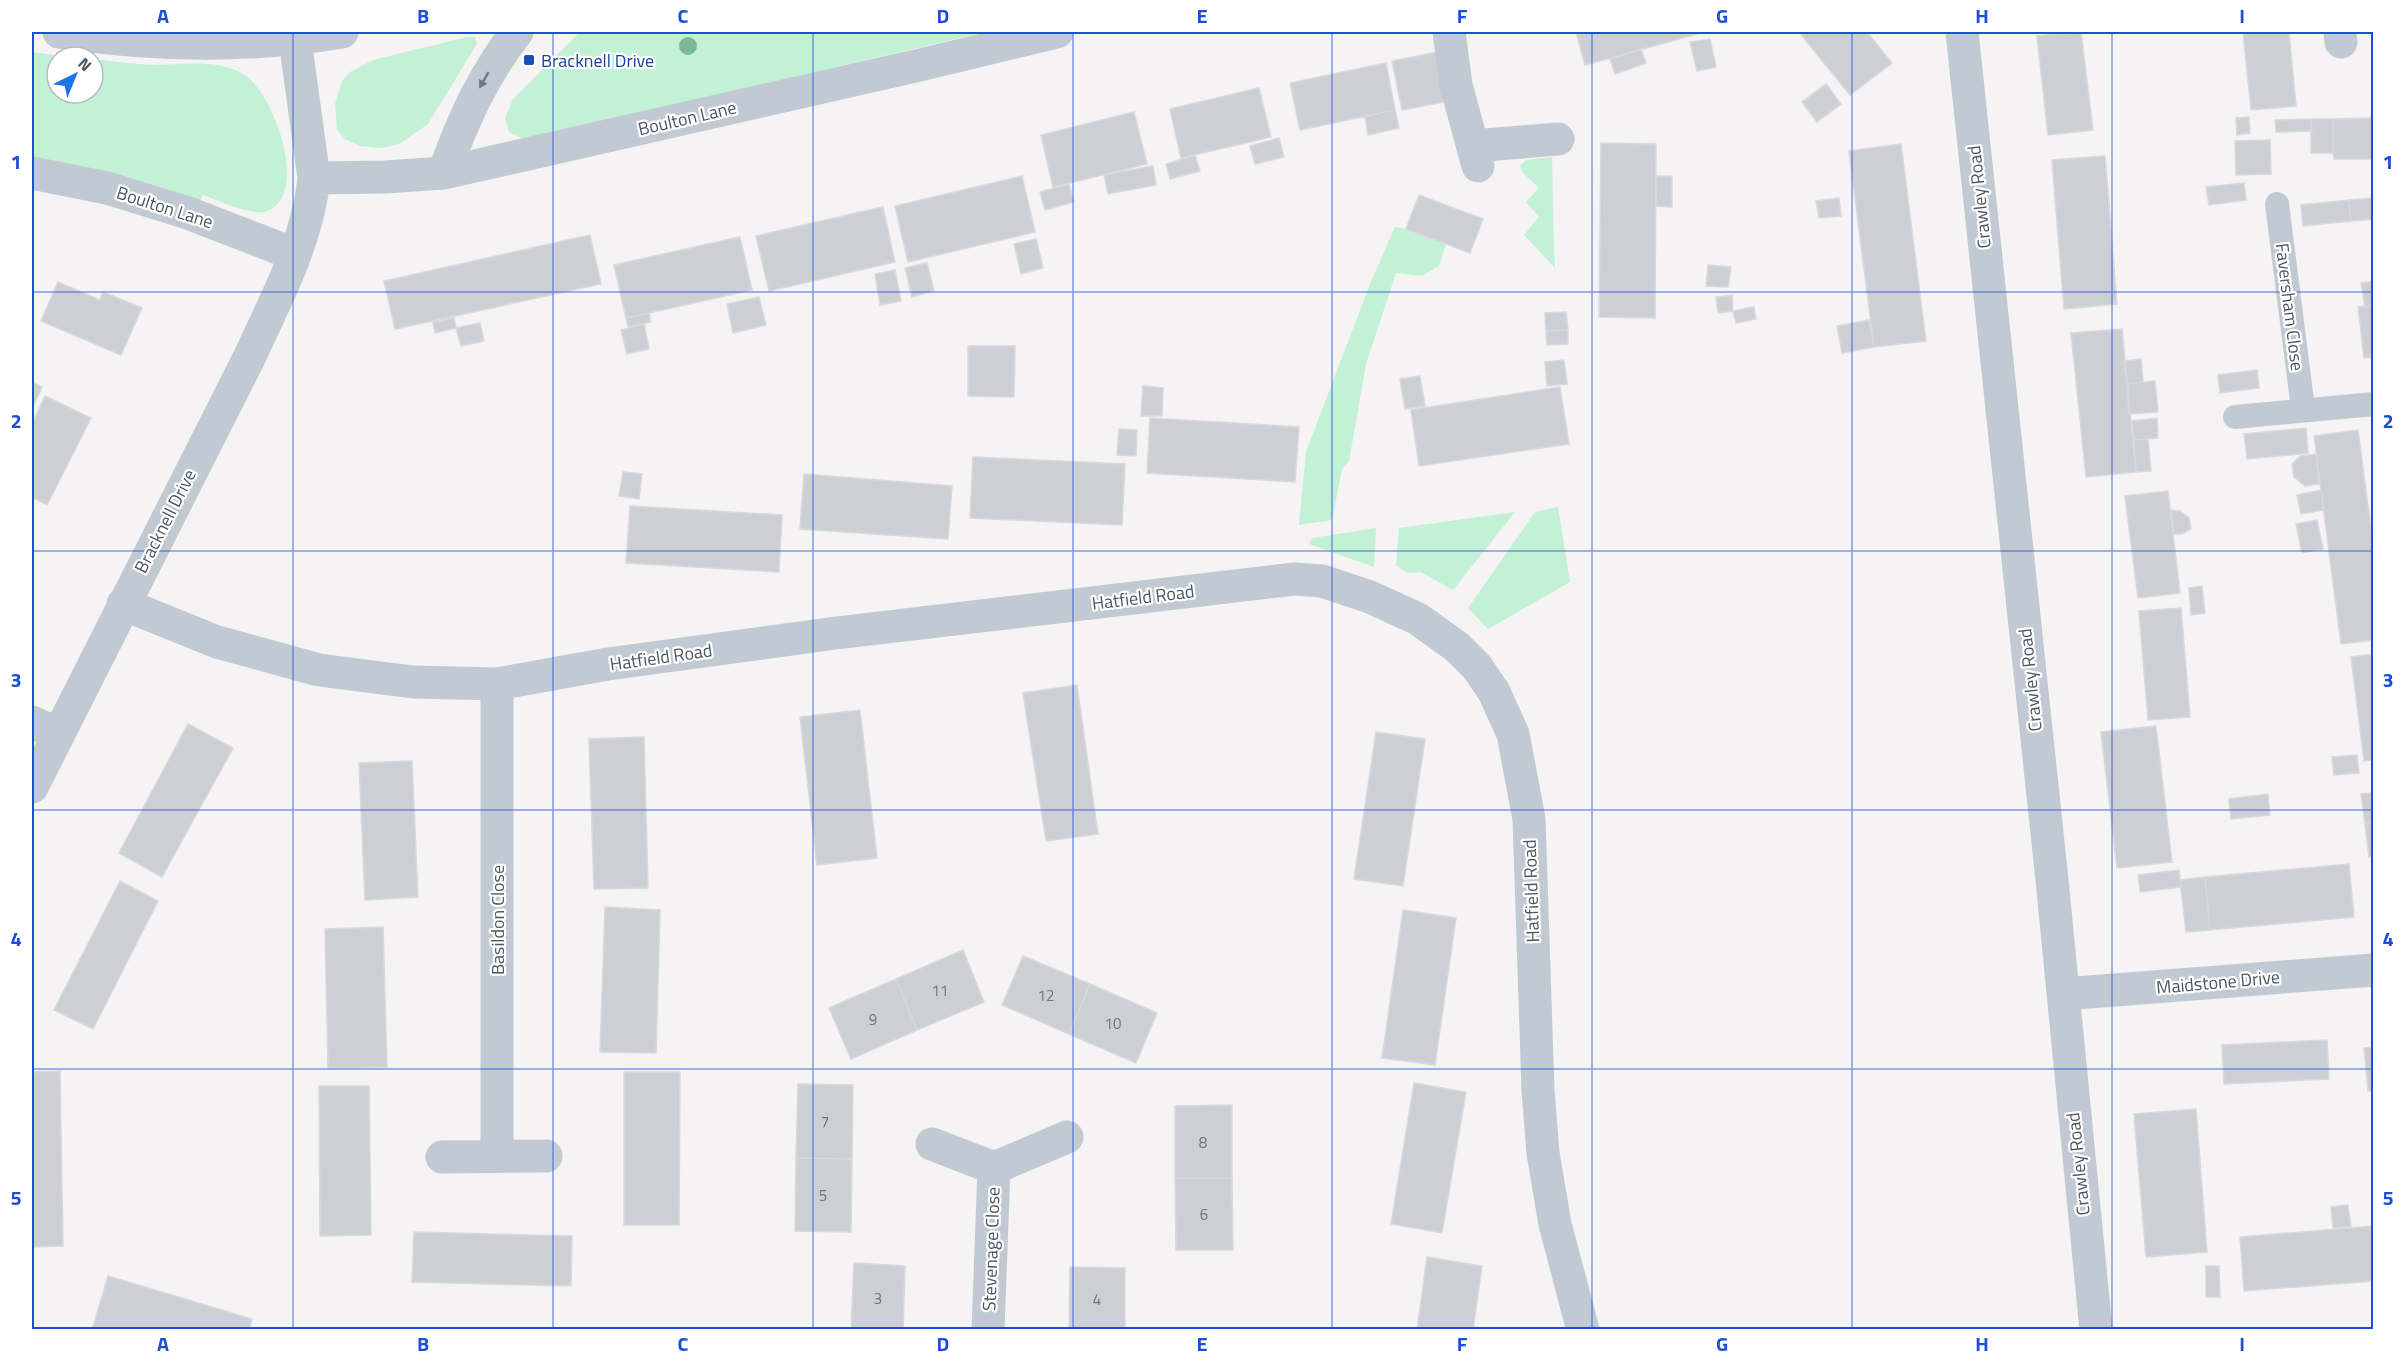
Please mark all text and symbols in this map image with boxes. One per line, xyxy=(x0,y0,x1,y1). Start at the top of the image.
text: A xyxy=(157,0,169,31)
text: B xyxy=(417,0,429,31)
text: C xyxy=(678,0,689,31)
text: D xyxy=(937,0,949,31)
text: E xyxy=(1196,0,1208,31)
text: F xyxy=(1457,0,1468,31)
text: G xyxy=(1716,0,1728,31)
text: H xyxy=(1975,0,1989,31)
text: I xyxy=(2239,0,2245,31)
north arrow xyxy=(45,45,105,105)
place label: Bracknell Drive xyxy=(541,47,654,74)
text: N xyxy=(73,51,97,77)
marker: Bracknell Drive xyxy=(522,53,536,67)
one-way arrow xyxy=(479,72,489,89)
street label: Boulton Lane xyxy=(635,94,739,142)
street label: Crawley Road xyxy=(1960,144,1998,250)
text: 1 xyxy=(10,146,22,177)
text: 1 xyxy=(2382,146,2394,177)
street label: Boulton Lane xyxy=(113,179,217,235)
street label: Faversham Close xyxy=(2269,242,2311,372)
text: 2 xyxy=(10,405,22,436)
text: 2 xyxy=(2382,405,2394,436)
street label: Bracknell Drive xyxy=(127,464,203,578)
street label: Hatfield Road xyxy=(1090,577,1196,617)
street label: Crawley Road xyxy=(2011,627,2049,733)
street label: Hatfield Road xyxy=(608,636,714,678)
text: 3 xyxy=(10,664,22,695)
text: 3 xyxy=(2382,664,2394,695)
street label: Hatfield Road xyxy=(1516,839,1546,943)
street label: Basildon Close xyxy=(484,865,511,975)
text: 4 xyxy=(10,923,22,954)
text: 4 xyxy=(2382,923,2394,954)
street label: Maidstone Drive xyxy=(2155,963,2281,1001)
house number: 11 xyxy=(932,979,948,1002)
house number: 12 xyxy=(1038,984,1054,1007)
house number: 9 xyxy=(869,1008,877,1031)
house number: 10 xyxy=(1105,1012,1121,1035)
house number: 7 xyxy=(821,1110,829,1133)
street label: Crawley Road xyxy=(2059,1111,2097,1217)
house number: 8 xyxy=(1199,1131,1207,1154)
text: 5 xyxy=(10,1182,22,1213)
text: 5 xyxy=(2382,1182,2394,1213)
house number: 5 xyxy=(819,1184,827,1207)
street label: Stevenage Close xyxy=(975,1186,1007,1312)
house number: 6 xyxy=(1200,1203,1208,1226)
house number: 3 xyxy=(874,1287,882,1310)
house number: 4 xyxy=(1093,1288,1101,1311)
text: A xyxy=(157,1328,169,1359)
text: B xyxy=(417,1328,429,1359)
text: C xyxy=(678,1328,689,1359)
text: D xyxy=(937,1328,949,1359)
text: E xyxy=(1196,1328,1208,1359)
text: F xyxy=(1457,1328,1468,1359)
text: G xyxy=(1716,1328,1728,1359)
text: H xyxy=(1975,1328,1989,1359)
text: I xyxy=(2239,1328,2245,1359)

